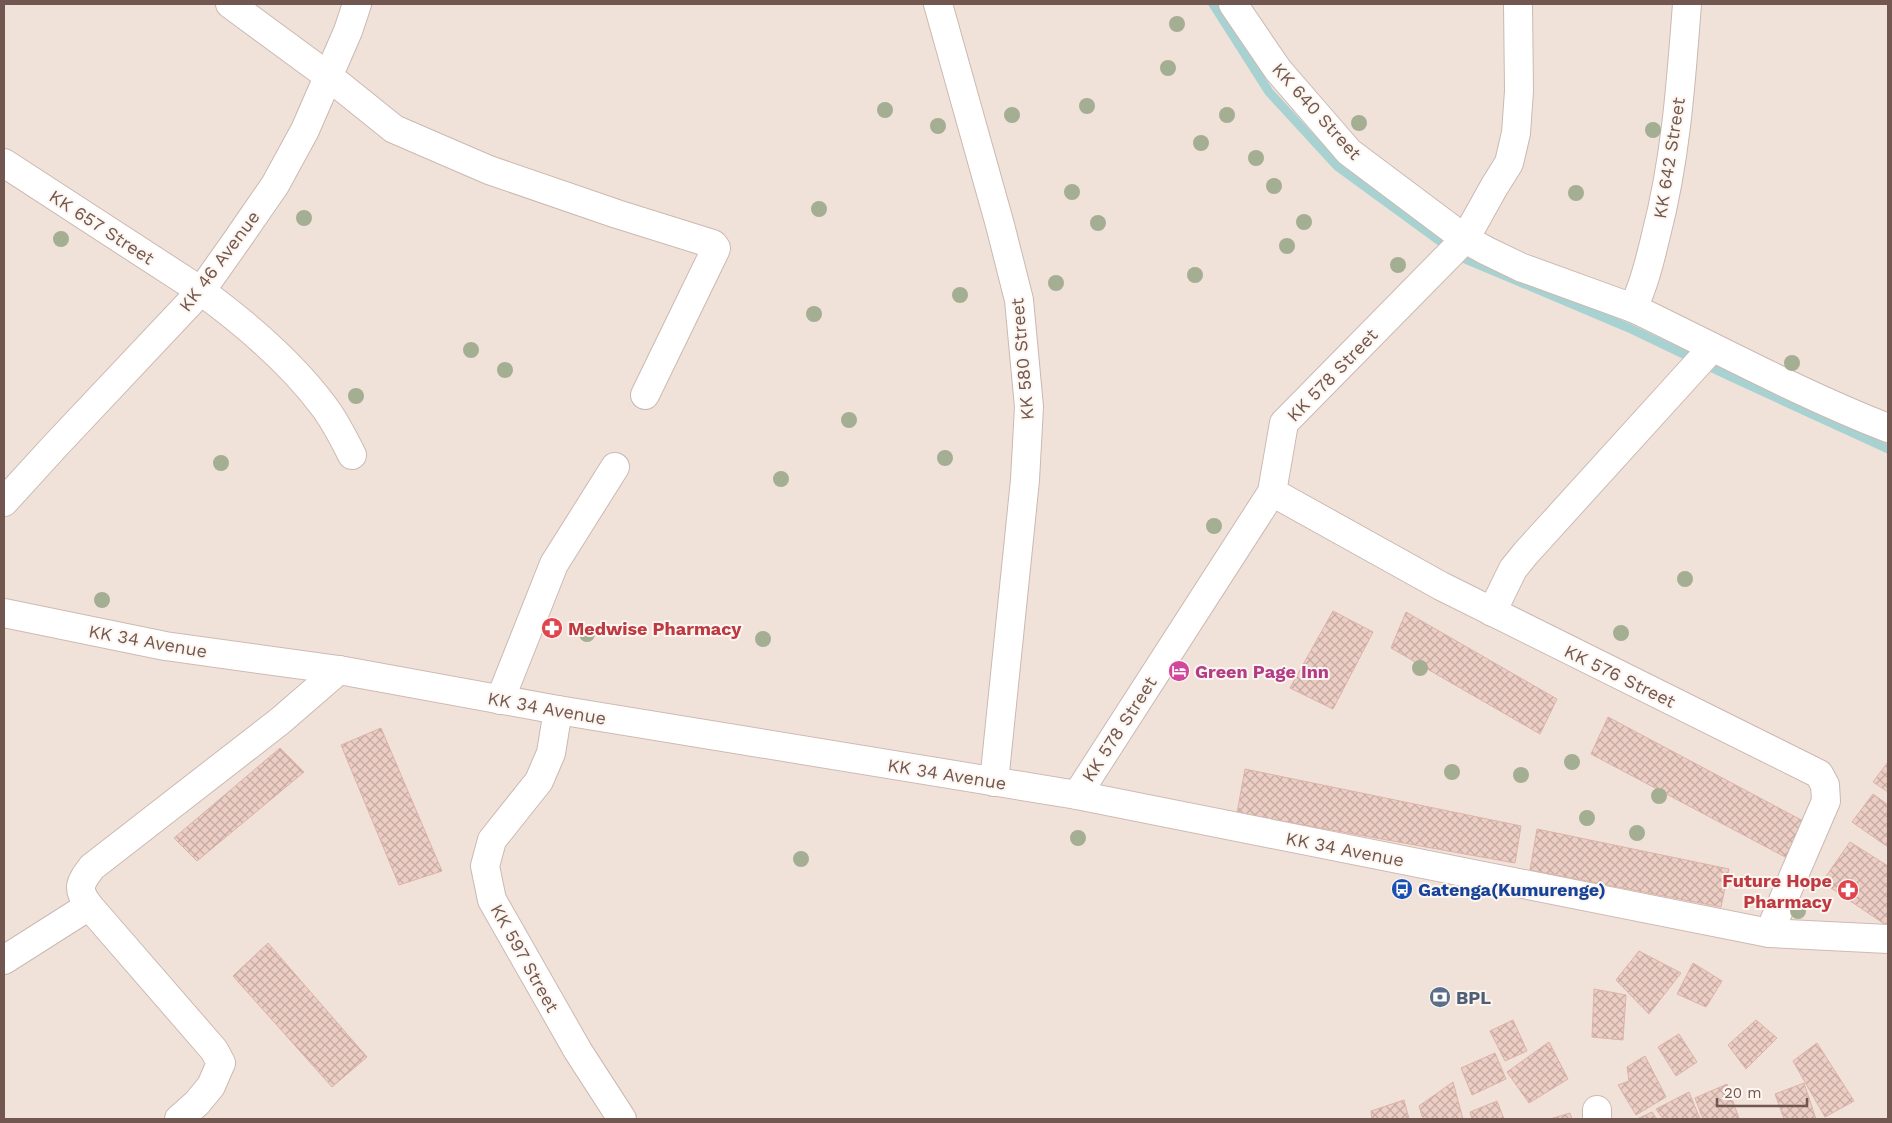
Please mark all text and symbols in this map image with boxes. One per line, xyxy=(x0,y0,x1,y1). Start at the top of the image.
street label: KK 640 Street xyxy=(1268,58,1366,164)
street label: KK 642 Street xyxy=(1649,96,1689,220)
street label: KK 657 Street xyxy=(46,185,159,269)
street label: KK 46 Avenue xyxy=(174,207,264,315)
street label: KK 580 Street xyxy=(1006,297,1038,421)
street label: KK 578 Street xyxy=(1282,324,1382,426)
pharmacy icon: Medwise Pharmacy xyxy=(540,616,564,640)
place label: Medwise Pharmacy xyxy=(568,618,742,639)
street label: KK 34 Avenue xyxy=(87,620,209,662)
street label: KK 576 Street xyxy=(1561,640,1679,712)
hotel icon: Green Page Inn xyxy=(1167,659,1191,683)
place label: Green Page Inn xyxy=(1195,661,1329,682)
street label: KK 578 Street xyxy=(1077,672,1161,786)
street label: KK 34 Avenue xyxy=(486,687,608,729)
street label: KK 34 Avenue xyxy=(886,754,1008,794)
street label: KK 34 Avenue xyxy=(1284,827,1406,871)
place label: Future Hope Pharmacy xyxy=(1722,870,1833,912)
bus stop icon: Gatenga(Kumurenge) xyxy=(1390,877,1414,901)
pharmacy icon: Future Hope Pharmacy xyxy=(1836,878,1860,902)
place label: Gatenga(Kumurenge) xyxy=(1418,879,1606,900)
street label: KK 597 Street xyxy=(487,900,564,1016)
bank icon: BPL xyxy=(1428,985,1452,1009)
place label: BPL xyxy=(1456,987,1491,1008)
scale bar xyxy=(1717,1076,1807,1108)
text: 20 m xyxy=(1724,1084,1762,1102)

